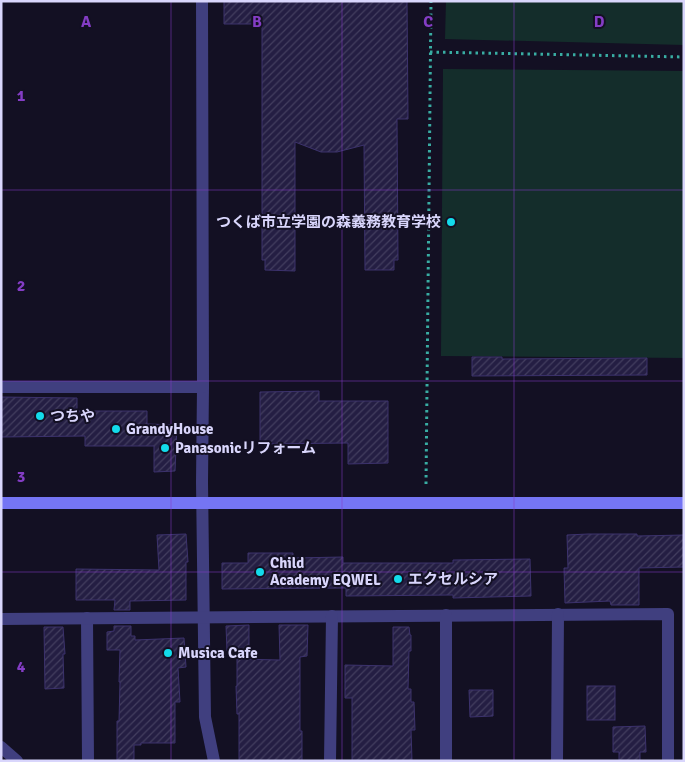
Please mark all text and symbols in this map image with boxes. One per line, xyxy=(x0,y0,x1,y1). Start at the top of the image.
text: A xyxy=(81,12,92,32)
text: B xyxy=(252,12,262,32)
text: C xyxy=(423,12,433,32)
text: D xyxy=(594,12,605,32)
text: 1 xyxy=(17,86,26,106)
place label: つくば市立学園の森義務教育学校 xyxy=(216,213,441,231)
marker: つくば市立学園の森義務教育学校 xyxy=(445,216,457,228)
text: 2 xyxy=(17,276,25,296)
place label: つちや xyxy=(50,407,95,425)
marker: つちや xyxy=(34,410,46,422)
place label: GrandyHouse xyxy=(126,420,214,438)
marker: GrandyHouse xyxy=(110,423,122,435)
place label: Panasonicリフォーム xyxy=(175,439,316,457)
marker: Panasonicリフォーム xyxy=(159,442,171,454)
text: 3 xyxy=(17,467,25,487)
place label: Child Academy EQWEL xyxy=(270,554,381,589)
marker: Child Academy EQWEL xyxy=(254,566,266,578)
place label: エクセルシア xyxy=(408,570,498,588)
marker: エクセルシア xyxy=(392,573,404,585)
place label: Musica Cafe xyxy=(178,644,258,662)
marker: Musica Cafe xyxy=(162,647,174,659)
text: 4 xyxy=(17,657,26,677)

